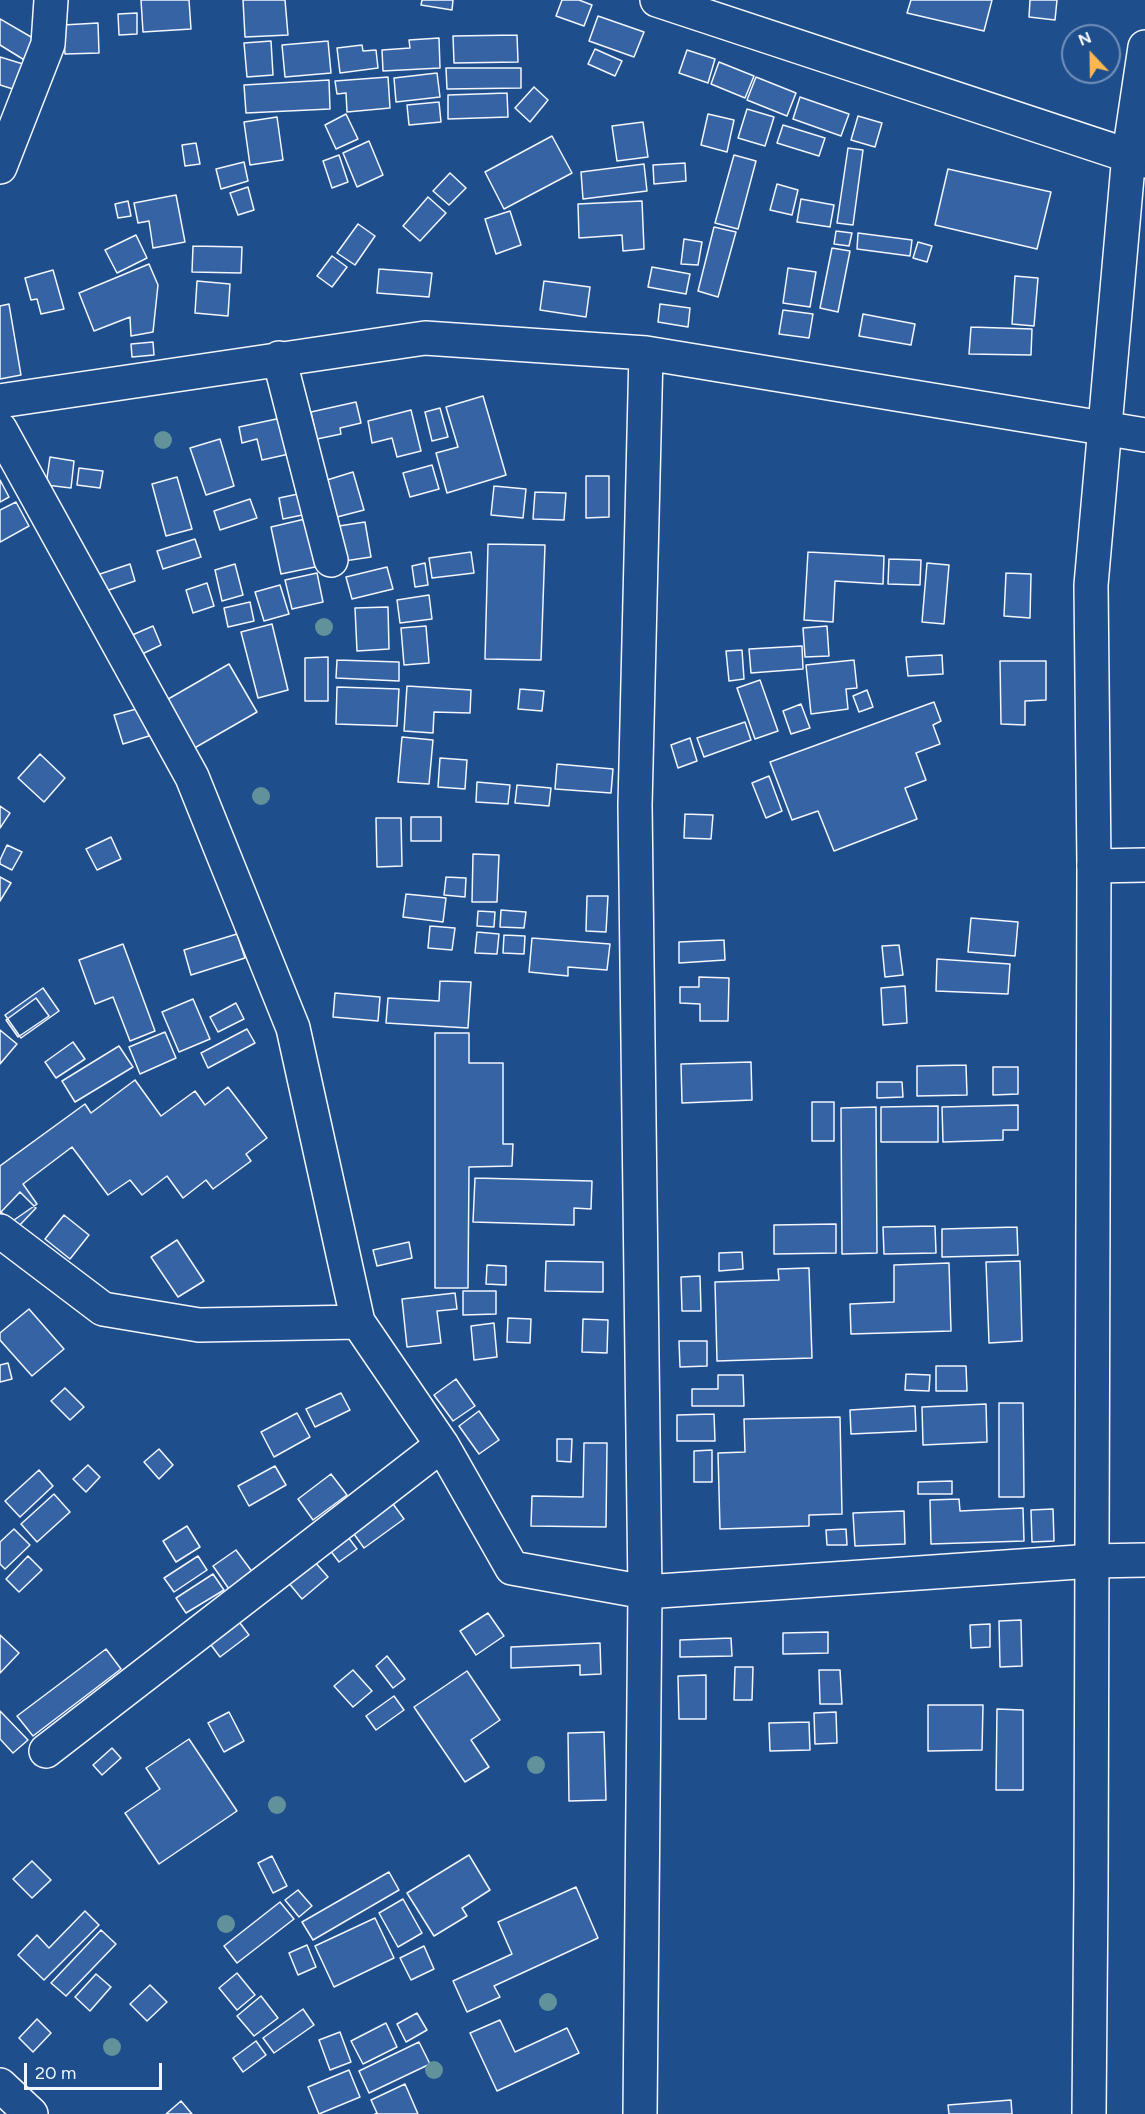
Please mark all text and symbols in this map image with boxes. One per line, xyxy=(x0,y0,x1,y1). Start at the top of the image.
north arrow xyxy=(1061,24,1121,84)
text: N xyxy=(1076,28,1094,50)
scale bar xyxy=(27,2051,165,2089)
text: 20 m xyxy=(35,2062,76,2084)

